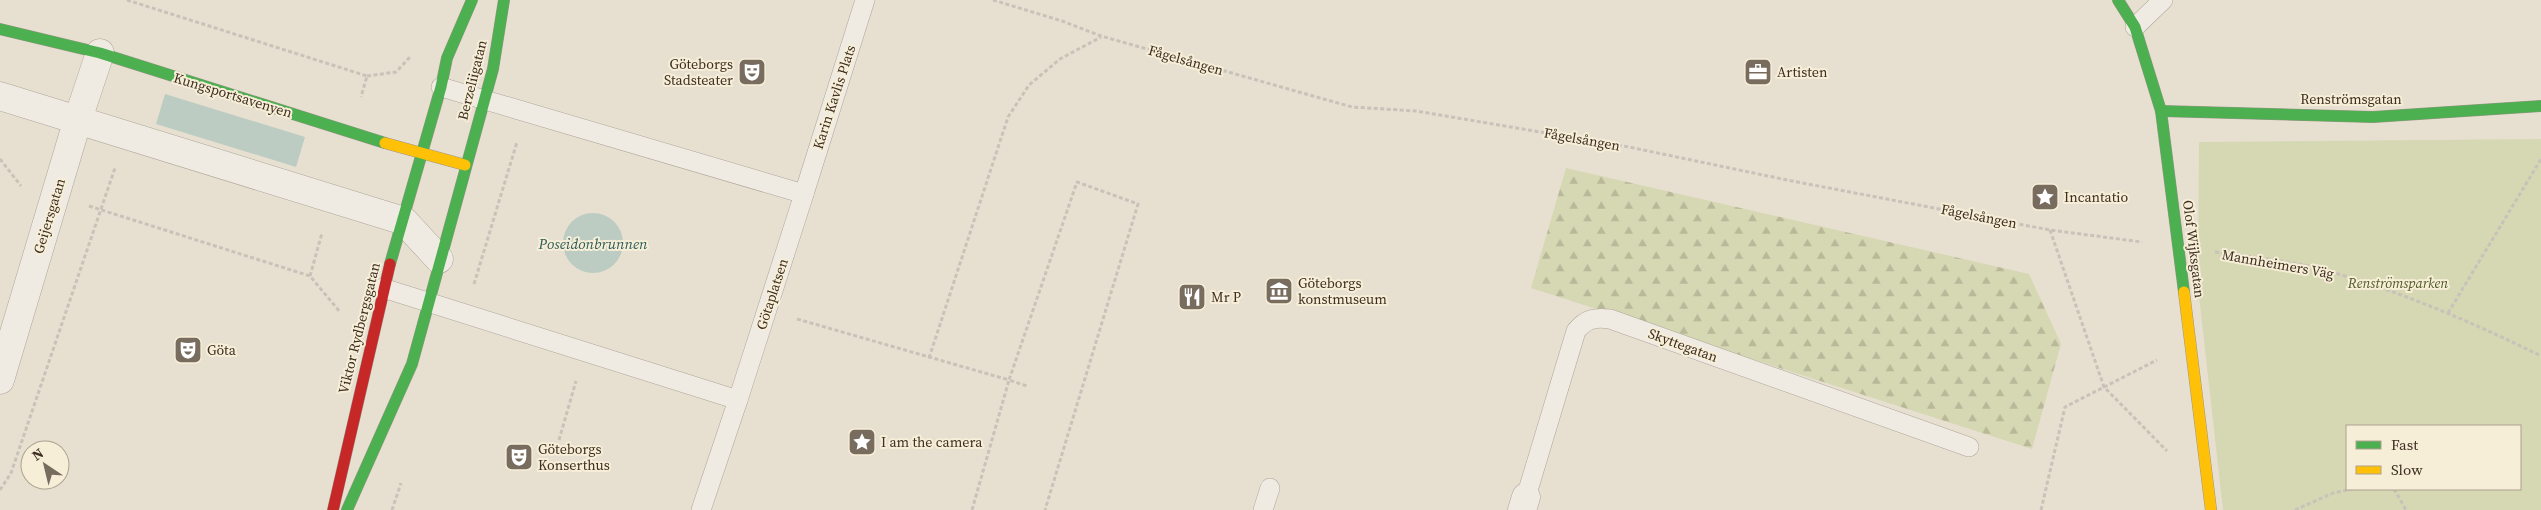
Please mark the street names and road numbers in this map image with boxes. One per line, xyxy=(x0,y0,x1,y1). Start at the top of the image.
street label: Berzeliigatan xyxy=(452,37,492,122)
street label: Fågelsången xyxy=(1146,40,1226,80)
street label: Karin Kavlis Plats xyxy=(808,42,860,152)
street label: Kungsportsavenyen xyxy=(171,67,295,123)
street label: Renströmsgatan xyxy=(2300,89,2402,109)
street label: Fågelsången xyxy=(1542,122,1622,156)
street label: Geijersgatan xyxy=(28,175,70,256)
street label: Fågelsången xyxy=(1939,199,2019,233)
street label: Olof Wijksgatan xyxy=(2178,199,2210,300)
street label: Mannheimers Väg xyxy=(2220,244,2336,284)
street label: Götaplatsen xyxy=(751,255,793,332)
street label: Viktor Rydbergsgatan xyxy=(333,260,385,396)
street label: Skyttegatan xyxy=(1645,323,1721,367)

